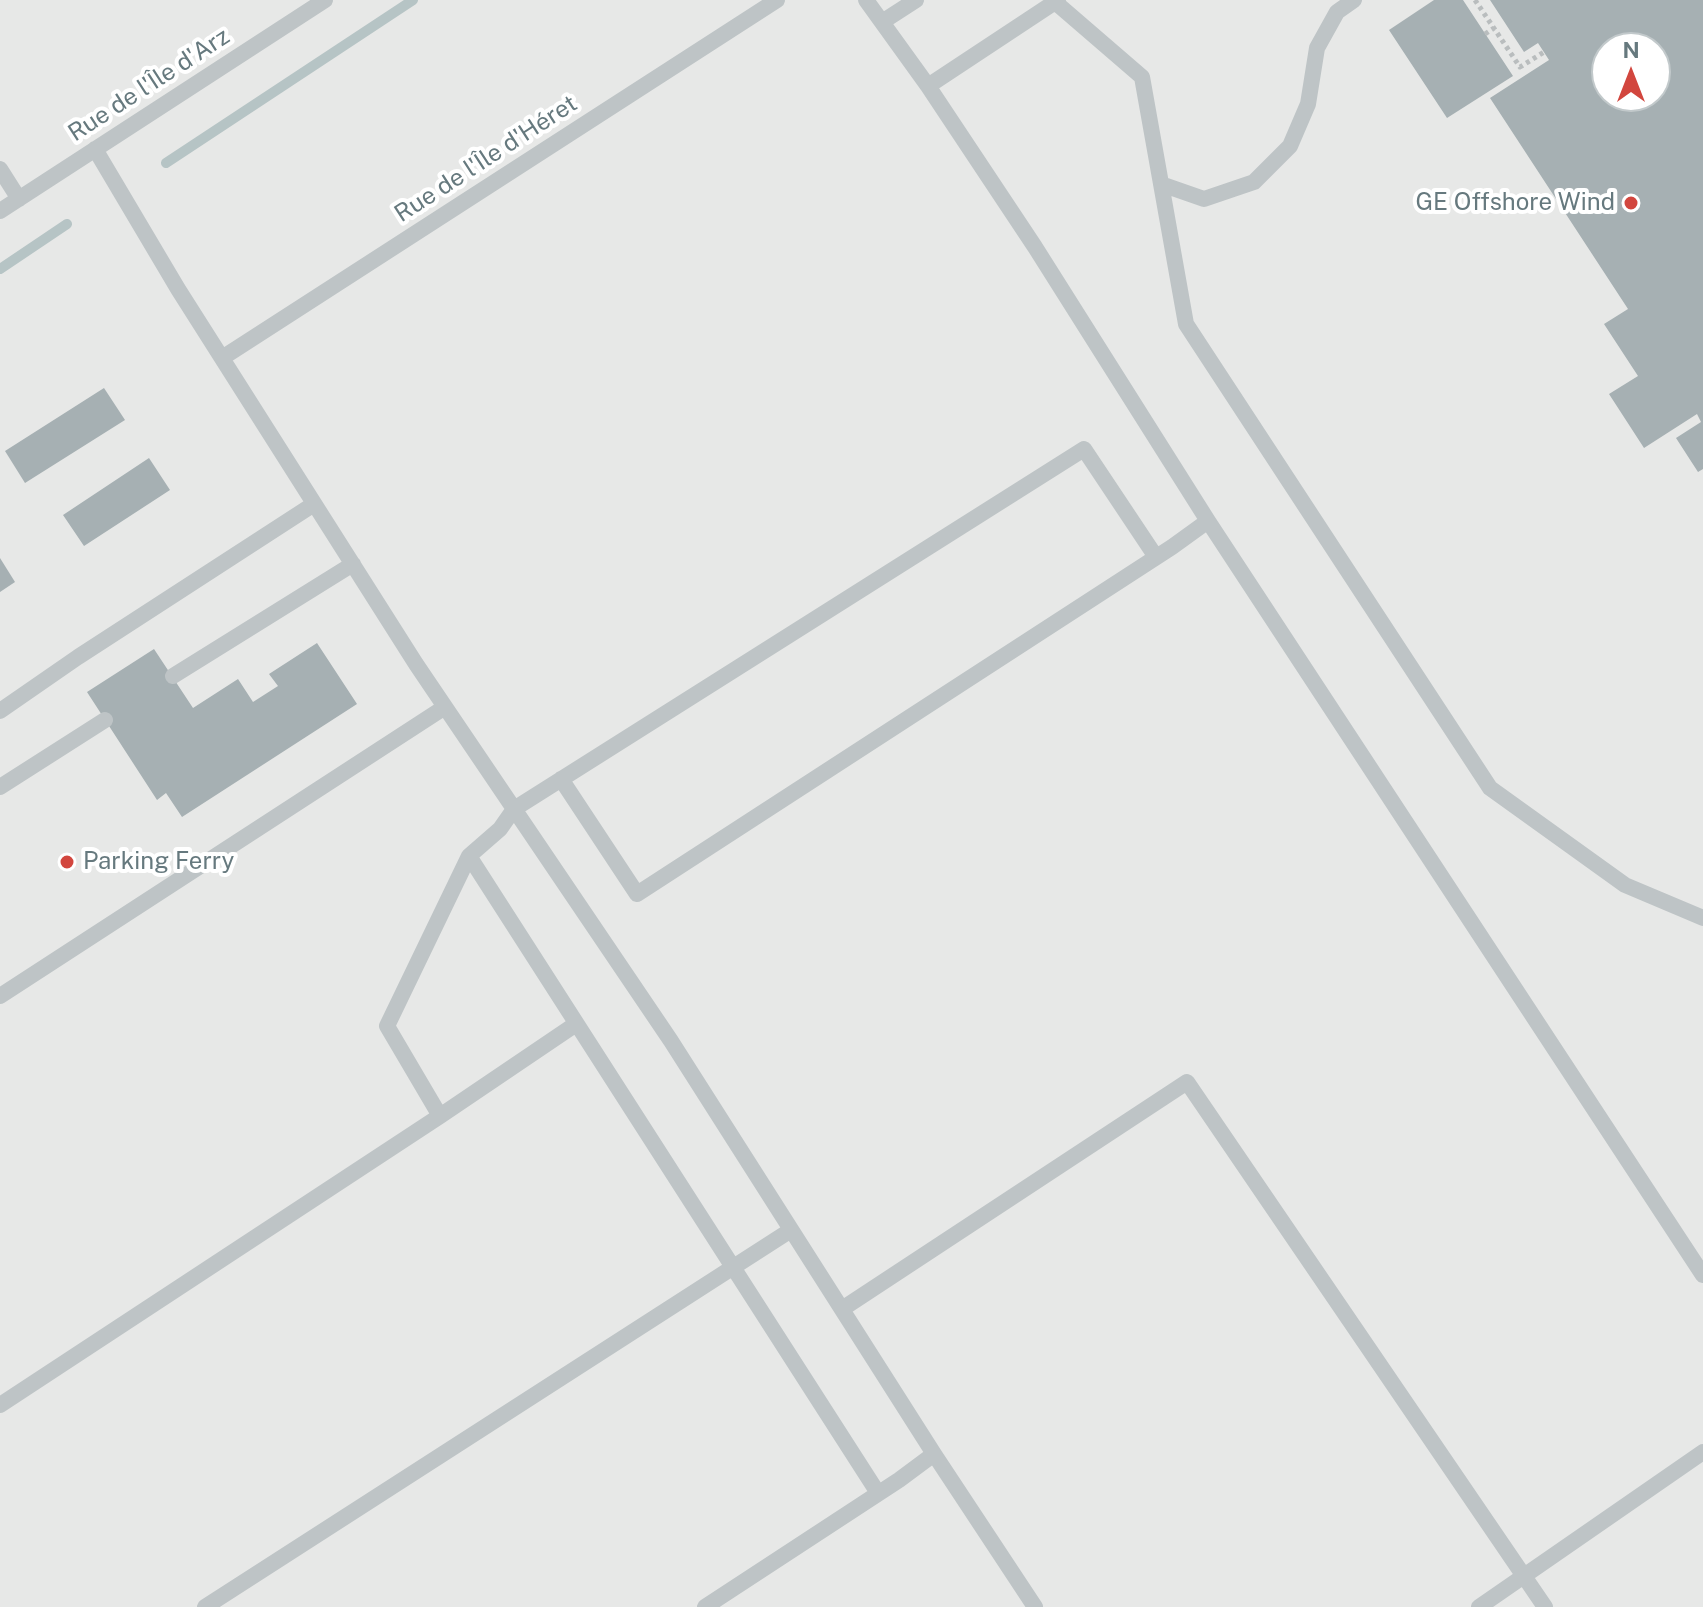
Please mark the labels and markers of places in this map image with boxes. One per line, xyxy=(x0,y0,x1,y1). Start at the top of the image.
place label: GE Offshore Wind xyxy=(1415,189,1615,217)
marker: GE Offshore Wind xyxy=(1622,194,1640,212)
place label: Parking Ferry xyxy=(83,848,234,876)
marker: Parking Ferry xyxy=(58,853,76,871)

